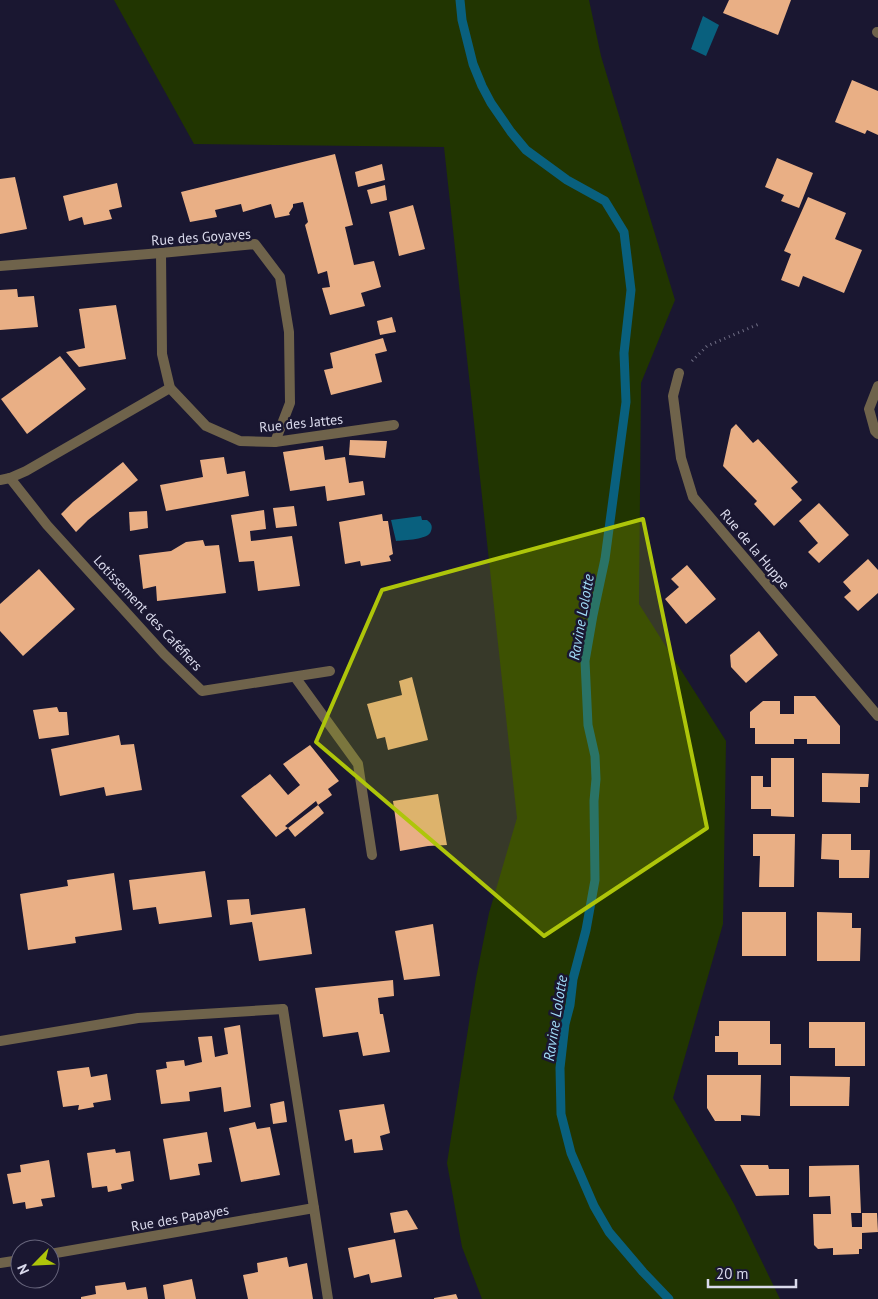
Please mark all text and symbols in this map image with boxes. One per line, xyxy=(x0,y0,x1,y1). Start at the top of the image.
street label: Rue des Goyaves xyxy=(151,225,252,249)
street label: Rue des Jattes xyxy=(258,410,344,436)
street label: Rue de la Huppe xyxy=(716,505,794,593)
street label: Lotissement des Caféfiers xyxy=(90,551,206,675)
water label: Ravine Lolotte xyxy=(564,573,598,661)
water label: Ravine Lolotte xyxy=(539,974,571,1062)
street label: Rue des Papayes xyxy=(130,1201,230,1235)
north arrow xyxy=(10,1239,60,1289)
scale bar xyxy=(708,1256,796,1288)
text: N xyxy=(13,1261,33,1277)
text: 20 m xyxy=(716,1264,749,1283)

